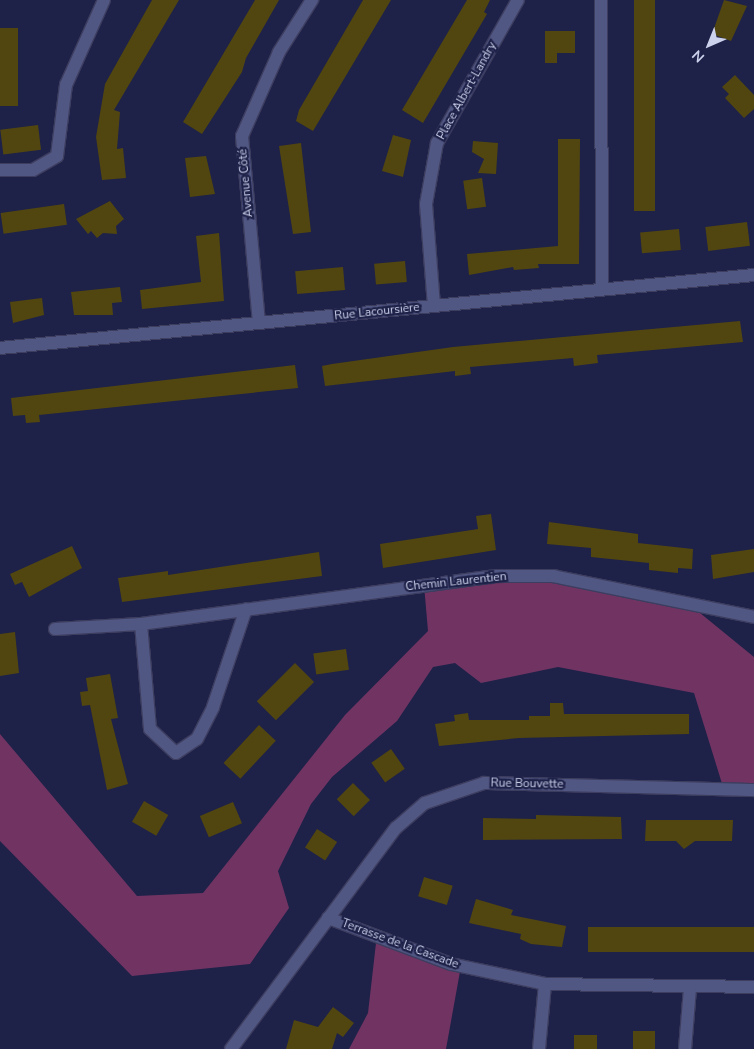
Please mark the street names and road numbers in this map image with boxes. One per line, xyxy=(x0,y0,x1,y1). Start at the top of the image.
street label: Place Albert-Landry xyxy=(434,40,500,142)
street label: Avenue Côté xyxy=(236,148,256,218)
street label: Rue Lacoursière xyxy=(334,300,420,324)
street label: Chemin Laurentien xyxy=(405,570,507,594)
street label: Rue Bouvette xyxy=(490,776,564,792)
street label: Terrasse de la Cascade xyxy=(340,916,460,972)

